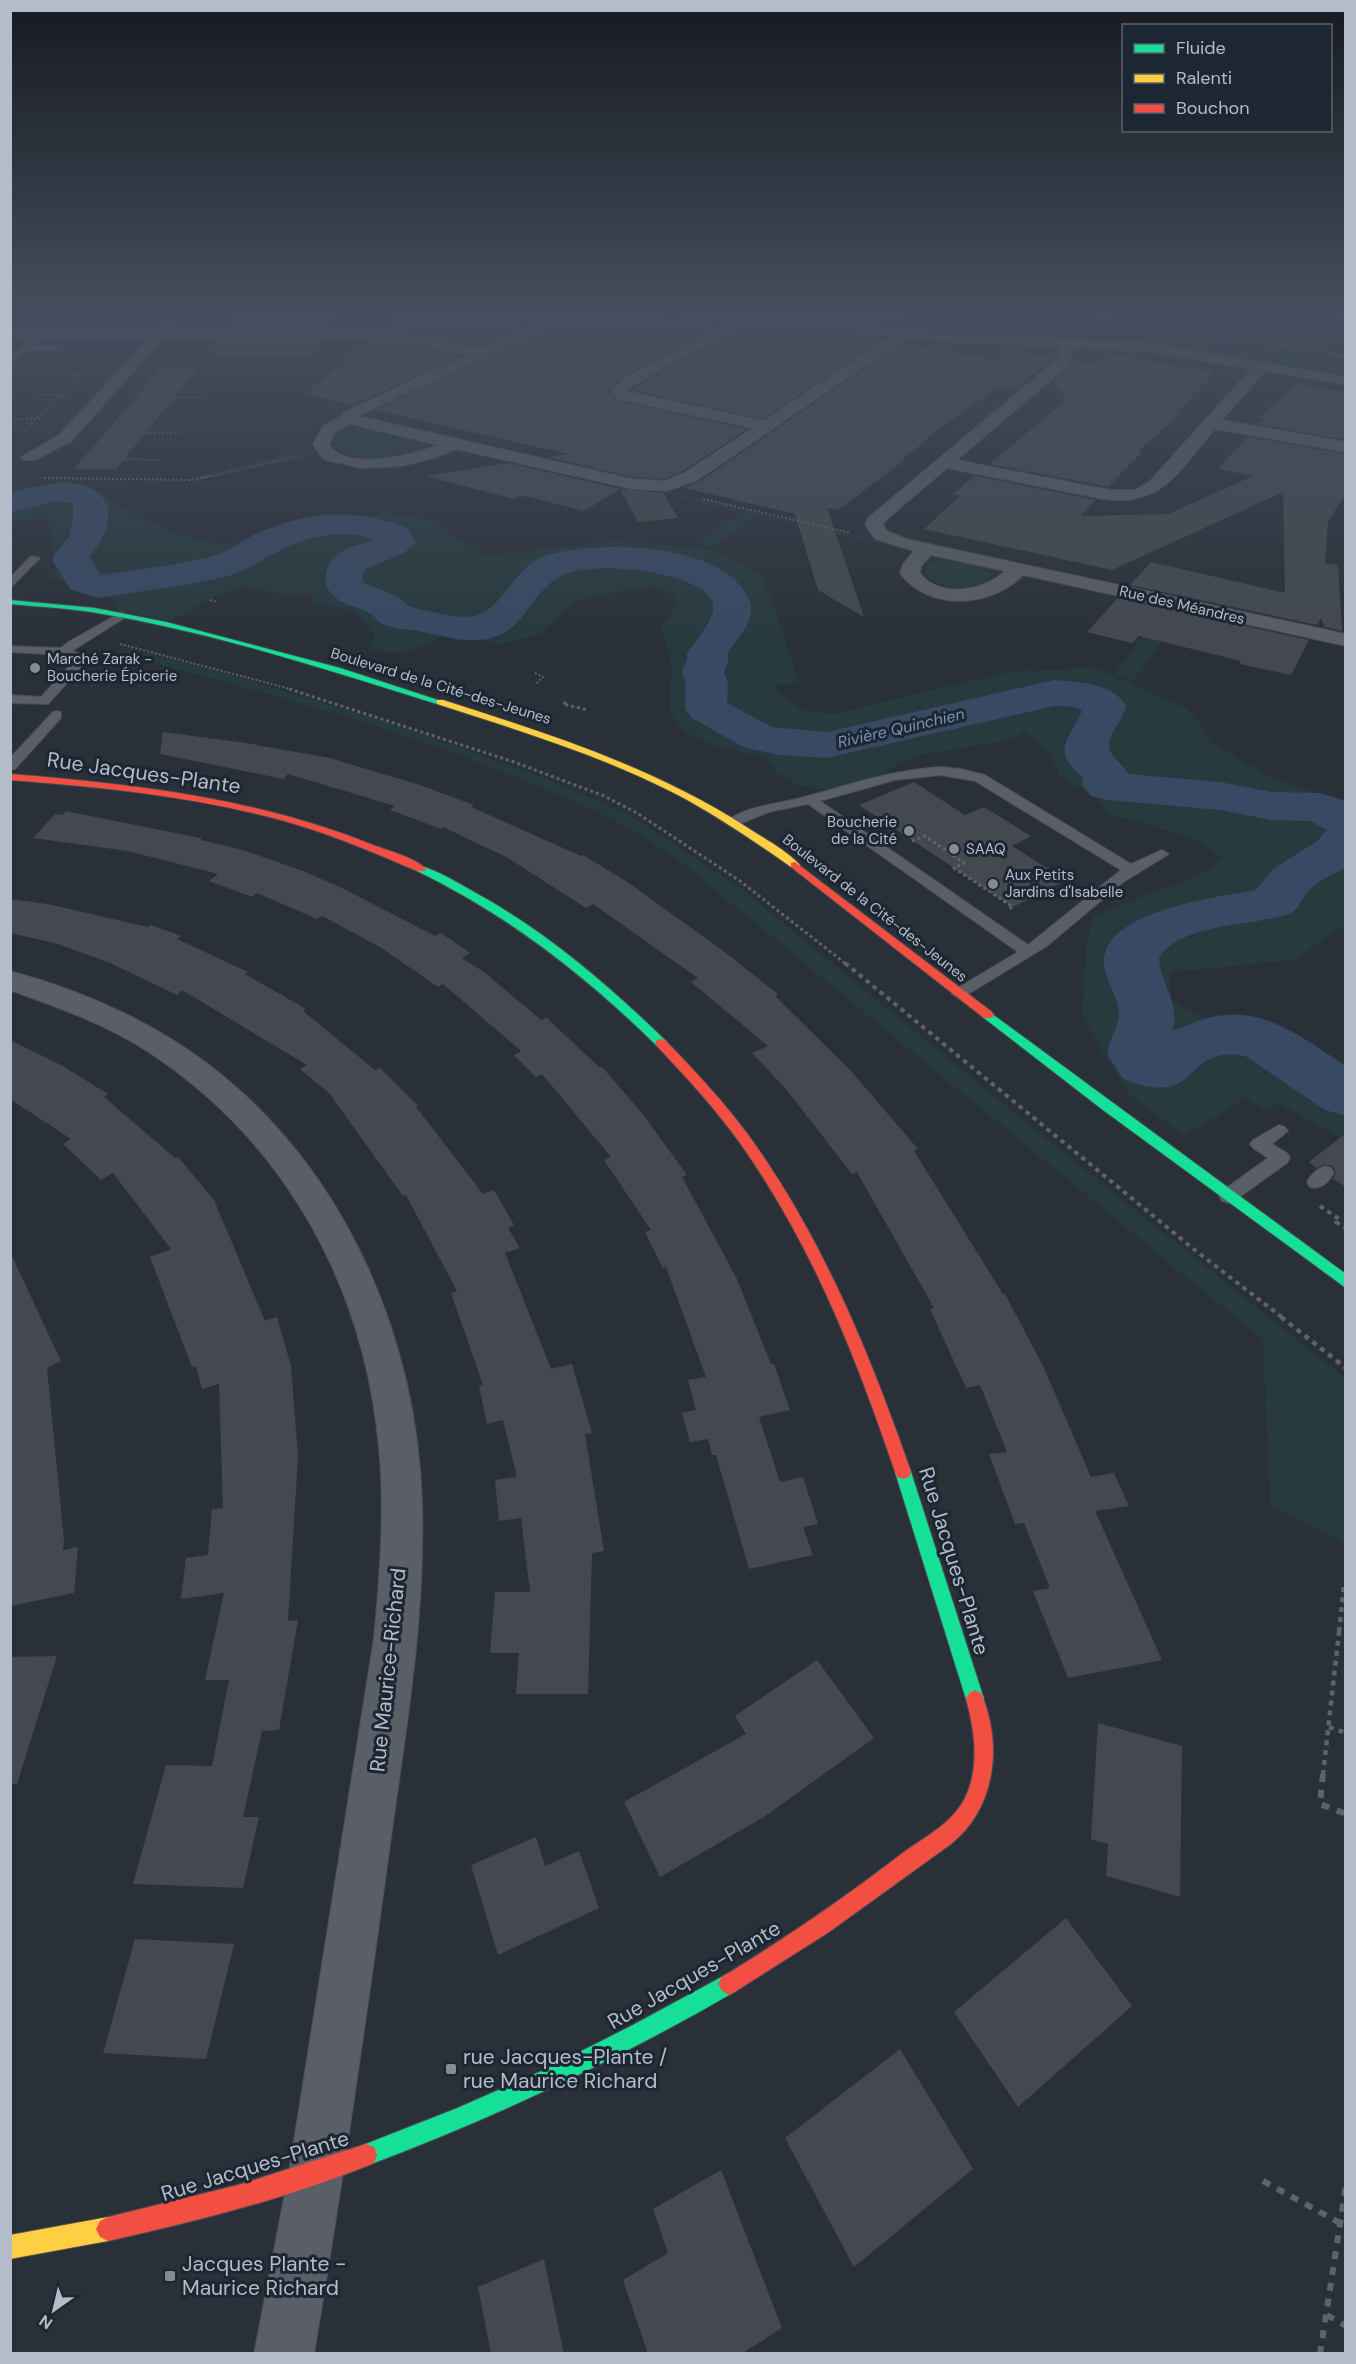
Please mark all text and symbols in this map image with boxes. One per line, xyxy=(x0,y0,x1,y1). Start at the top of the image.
legend xyxy=(1122,24,1332,132)
text: Fluide xyxy=(1176,36,1226,60)
text: Ralenti xyxy=(1176,66,1232,90)
text: Bouchon xyxy=(1176,96,1250,120)
street label: Rue des Méandres xyxy=(1117,581,1247,629)
street label: Boulevard de la Cité-des-Jeunes xyxy=(328,643,554,729)
place label: Marché Zarak - Boucherie Épicerie xyxy=(47,649,177,686)
marker: Marché Zarak - Boucherie Épicerie xyxy=(28,661,42,675)
water label: Rivière Quinchien xyxy=(835,703,967,753)
street label: Rue Jacques-Plante xyxy=(45,746,243,800)
place label: Boucherie de la Cité xyxy=(827,812,897,849)
marker: Boucherie de la Cité xyxy=(902,824,916,838)
street label: Boulevard de la Cité-des-Jeunes xyxy=(778,830,972,986)
place label: SAAQ xyxy=(966,839,1006,859)
marker: SAAQ xyxy=(947,842,961,856)
place label: Aux Petits Jardins d'Isabelle xyxy=(1005,865,1123,902)
marker: Aux Petits Jardins d'Isabelle xyxy=(986,877,1000,891)
street label: Rue Jacques-Plante xyxy=(912,1464,996,1659)
street label: Rue Maurice-Richard xyxy=(363,1567,413,1773)
street label: Rue Jacques-Plante xyxy=(602,1914,786,2036)
place label: rue Jacques-Plante / rue Maurice Richard xyxy=(463,2043,667,2095)
marker: rue Jacques-Plante / rue Maurice Richard xyxy=(444,2062,458,2076)
street label: Rue Jacques-Plante xyxy=(158,2124,353,2208)
place label: Jacques Plante - Maurice Richard xyxy=(182,2250,346,2302)
marker: Jacques Plante - Maurice Richard xyxy=(163,2269,177,2283)
north arrow xyxy=(24,2280,84,2340)
text: N xyxy=(35,2310,57,2334)

